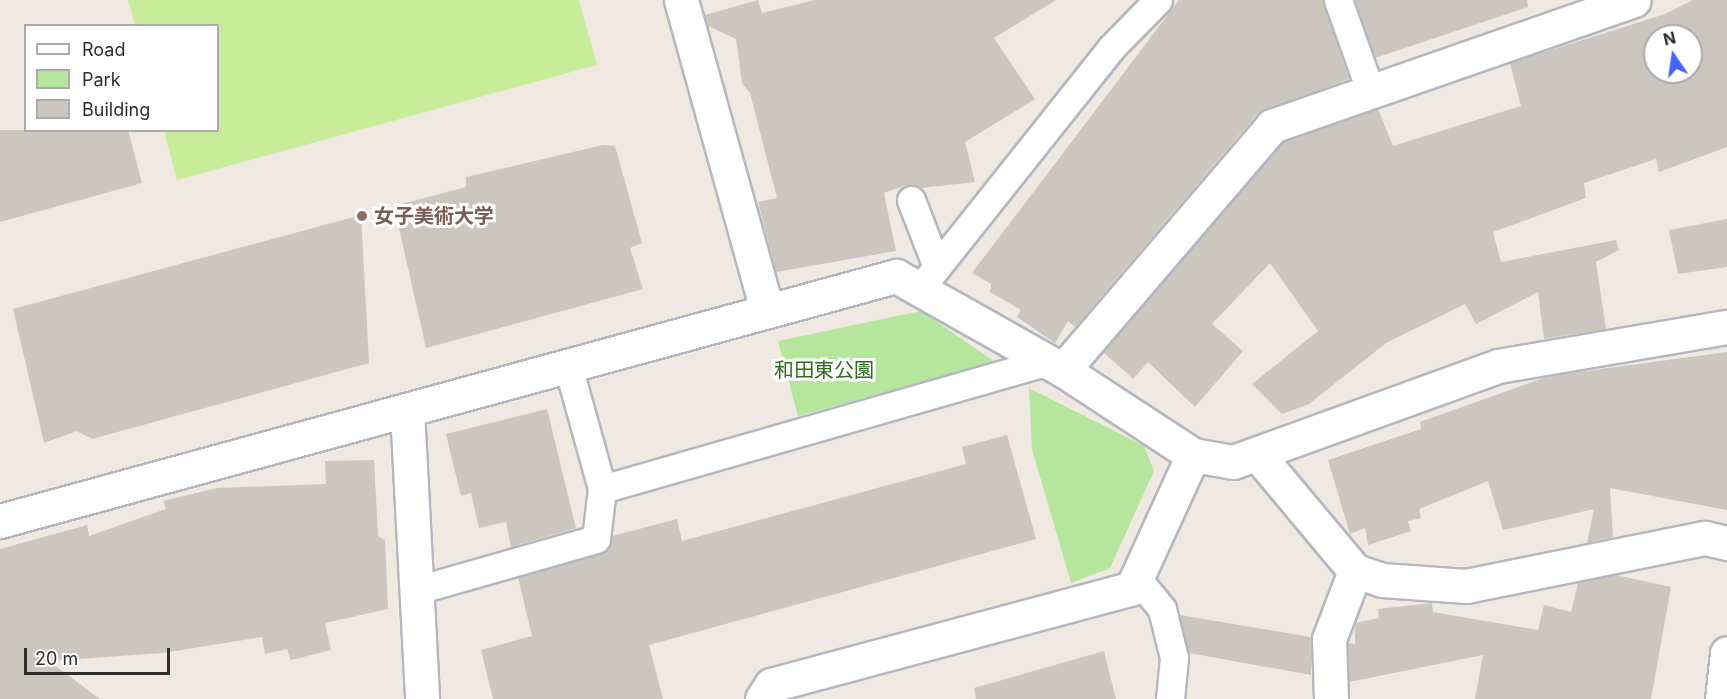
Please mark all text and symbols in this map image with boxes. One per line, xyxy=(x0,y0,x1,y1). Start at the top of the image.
legend xyxy=(24,24,219,132)
north arrow xyxy=(1643,24,1703,84)
text: N xyxy=(1661,27,1678,50)
text: Road xyxy=(82,39,125,60)
text: Park xyxy=(82,69,121,90)
text: Building xyxy=(82,99,150,120)
place label: 女子美術大学 xyxy=(374,204,494,228)
marker: 女子美術大学 xyxy=(355,209,369,223)
park label: 和田東公園 xyxy=(774,358,874,382)
scale bar xyxy=(27,636,172,674)
text: 20 m xyxy=(35,648,78,669)

